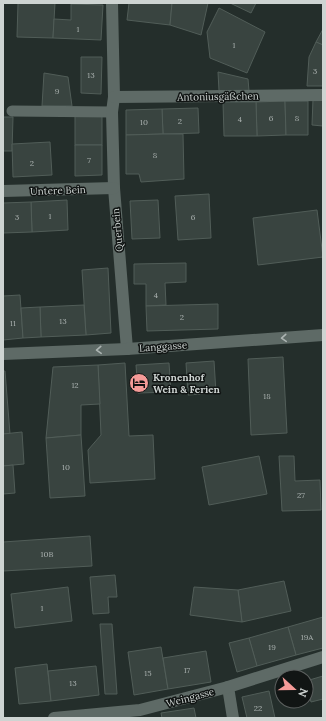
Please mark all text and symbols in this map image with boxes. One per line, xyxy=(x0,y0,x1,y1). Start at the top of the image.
house number: 1 xyxy=(77,24,80,34)
house number: 1 xyxy=(233,40,236,50)
house number: 3 xyxy=(313,66,318,76)
house number: 13 xyxy=(87,70,95,80)
house number: 9 xyxy=(55,86,60,96)
street label: Antoniusgäßchen xyxy=(176,89,259,104)
house number: 6 xyxy=(269,113,274,123)
house number: 8 xyxy=(295,113,300,123)
house number: 4 xyxy=(238,114,243,124)
house number: 2 xyxy=(178,116,182,126)
house number: 10 xyxy=(140,117,148,127)
house number: 8 xyxy=(153,150,158,160)
house number: 7 xyxy=(87,155,91,165)
house number: 2 xyxy=(30,158,34,168)
street label: Untere Bein xyxy=(30,183,86,198)
street label: Querbein xyxy=(109,208,126,252)
house number: 1 xyxy=(49,211,52,221)
house number: 3 xyxy=(15,212,20,222)
house number: 6 xyxy=(191,212,196,222)
house number: 4 xyxy=(154,290,159,300)
house number: 2 xyxy=(180,312,184,322)
house number: 13 xyxy=(59,316,67,326)
house number: 11 xyxy=(10,318,16,328)
one-way arrow xyxy=(281,333,287,342)
street label: Langgasse xyxy=(139,338,188,355)
one-way arrow xyxy=(96,346,102,354)
place label: Kronenhof Wein & Ferien xyxy=(153,371,221,396)
hotel icon: Kronenhof Wein & Ferien xyxy=(128,372,150,394)
house number: 12 xyxy=(71,380,79,390)
house number: 18 xyxy=(263,391,271,401)
house number: 10 xyxy=(62,462,70,472)
house number: 27 xyxy=(297,490,305,500)
house number: 10B xyxy=(41,549,53,559)
house number: 1 xyxy=(41,603,44,613)
house number: 19A xyxy=(301,632,314,642)
house number: 19 xyxy=(268,642,276,652)
house number: 17 xyxy=(184,665,191,675)
house number: 15 xyxy=(144,668,152,678)
north arrow xyxy=(274,669,314,709)
house number: 13 xyxy=(69,678,77,688)
street label: Weingasse xyxy=(165,685,216,710)
text: N xyxy=(295,686,311,700)
house number: 22 xyxy=(254,703,262,713)

